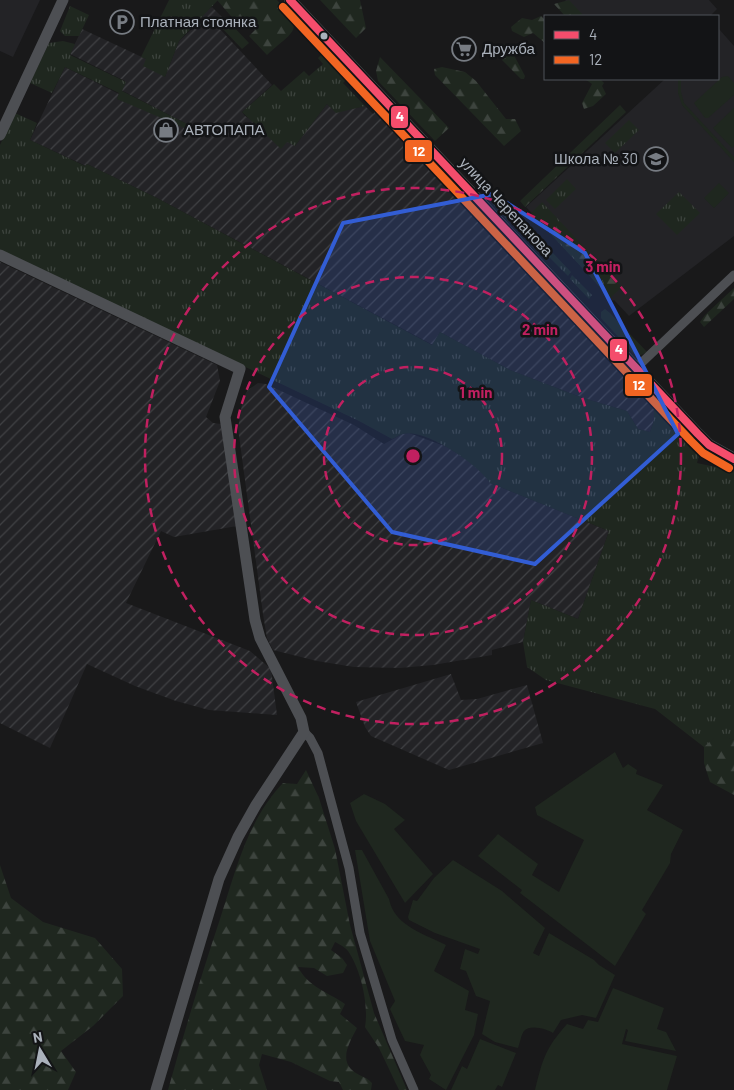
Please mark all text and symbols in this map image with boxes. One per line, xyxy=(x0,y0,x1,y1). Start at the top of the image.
parking icon: Платная стоянка xyxy=(109,9,135,35)
place label: Платная стоянка xyxy=(140,12,257,30)
legend xyxy=(544,15,719,80)
text: 4 xyxy=(589,25,597,43)
unlabelled marker xyxy=(319,31,329,41)
supermarket icon: Дружба xyxy=(451,36,477,62)
place label: Дружба xyxy=(482,39,535,57)
text: 12 xyxy=(589,50,602,68)
line badge: 4 xyxy=(390,105,409,129)
text: 4 xyxy=(396,107,404,124)
shop icon: АВТОПАПА xyxy=(153,117,179,143)
place label: АВТОПАПА xyxy=(184,120,265,138)
line badge: 12 xyxy=(404,139,433,163)
text: 12 xyxy=(413,142,426,159)
school or university icon: Школа № 30 xyxy=(643,146,669,172)
place label: Школа № 30 xyxy=(554,149,638,167)
street label: улица Черепанова xyxy=(456,153,558,260)
text: 3 min xyxy=(585,257,621,275)
text: 2 min xyxy=(522,320,558,338)
line badge: 4 xyxy=(609,338,628,362)
text: 4 xyxy=(615,340,623,357)
line badge: 12 xyxy=(624,373,653,397)
text: 12 xyxy=(633,376,646,393)
text: 1 min xyxy=(460,383,492,401)
centre of rings xyxy=(404,447,422,465)
north arrow xyxy=(15,1025,65,1075)
text: N xyxy=(32,1028,44,1046)

